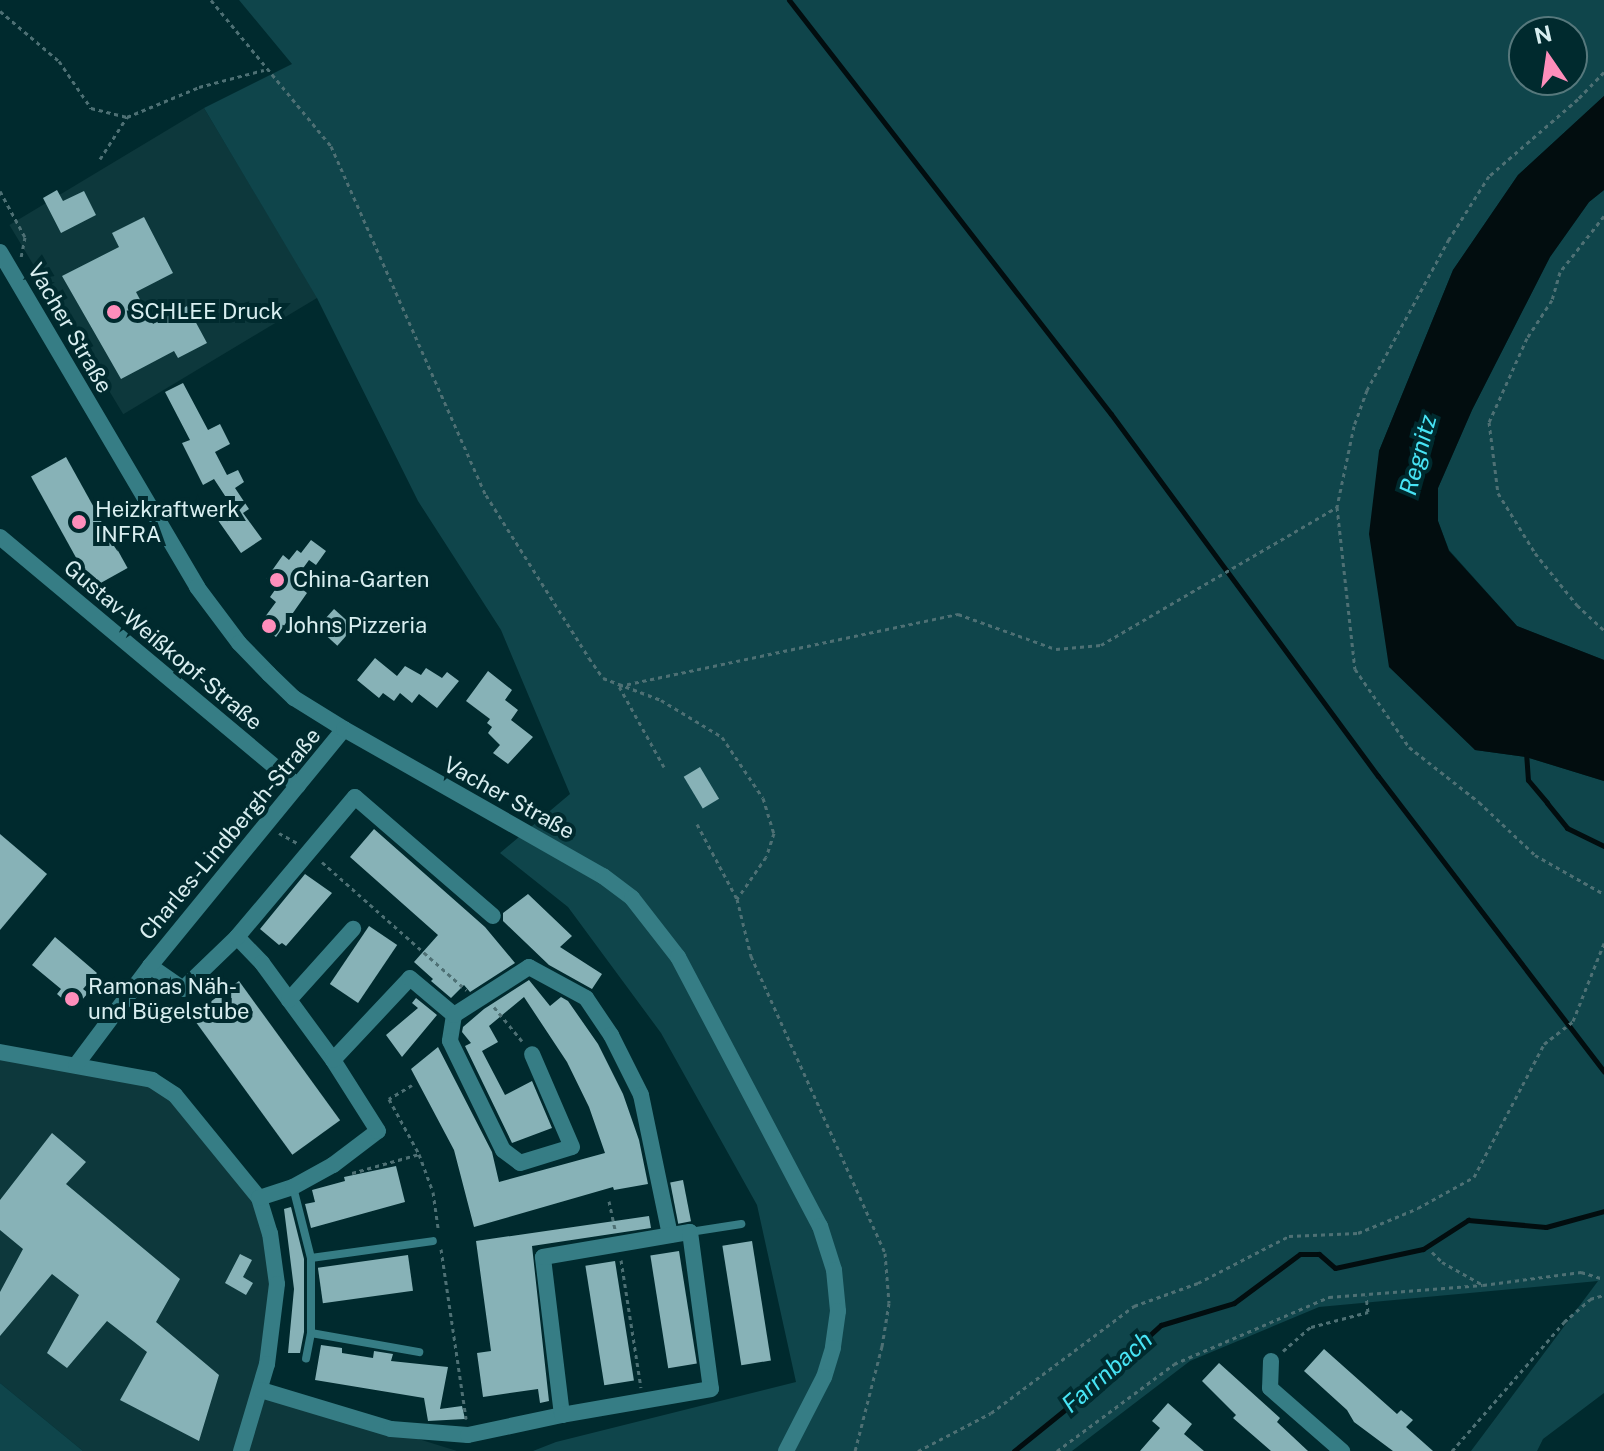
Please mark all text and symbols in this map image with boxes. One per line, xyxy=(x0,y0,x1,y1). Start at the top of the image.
north arrow xyxy=(1508,16,1588,96)
text: N xyxy=(1532,20,1554,49)
street label: Vacher Straße xyxy=(22,258,118,398)
place label: SCHLEE Druck xyxy=(130,299,283,325)
marker: SCHLEE Druck xyxy=(105,303,123,321)
water label: Regnitz xyxy=(1393,412,1443,498)
place label: Heizkraftwerk INFRA xyxy=(95,496,239,548)
marker: Heizkraftwerk INFRA xyxy=(70,513,88,531)
street label: Gustav-Weißkopf-Straße xyxy=(59,554,267,736)
place label: China-Garten xyxy=(293,567,430,593)
marker: China-Garten xyxy=(268,571,286,589)
place label: Johns Pizzeria xyxy=(285,613,427,639)
marker: Johns Pizzeria xyxy=(260,617,278,635)
street label: Charles-Lindbergh-Straße xyxy=(134,723,326,945)
street label: Vacher Straße xyxy=(439,751,579,845)
place label: Ramonas Näh- und Bügelstube xyxy=(88,973,250,1024)
marker: Ramonas Näh- und Bügelstube xyxy=(63,990,81,1008)
water label: Farrnbach xyxy=(1056,1325,1158,1419)

